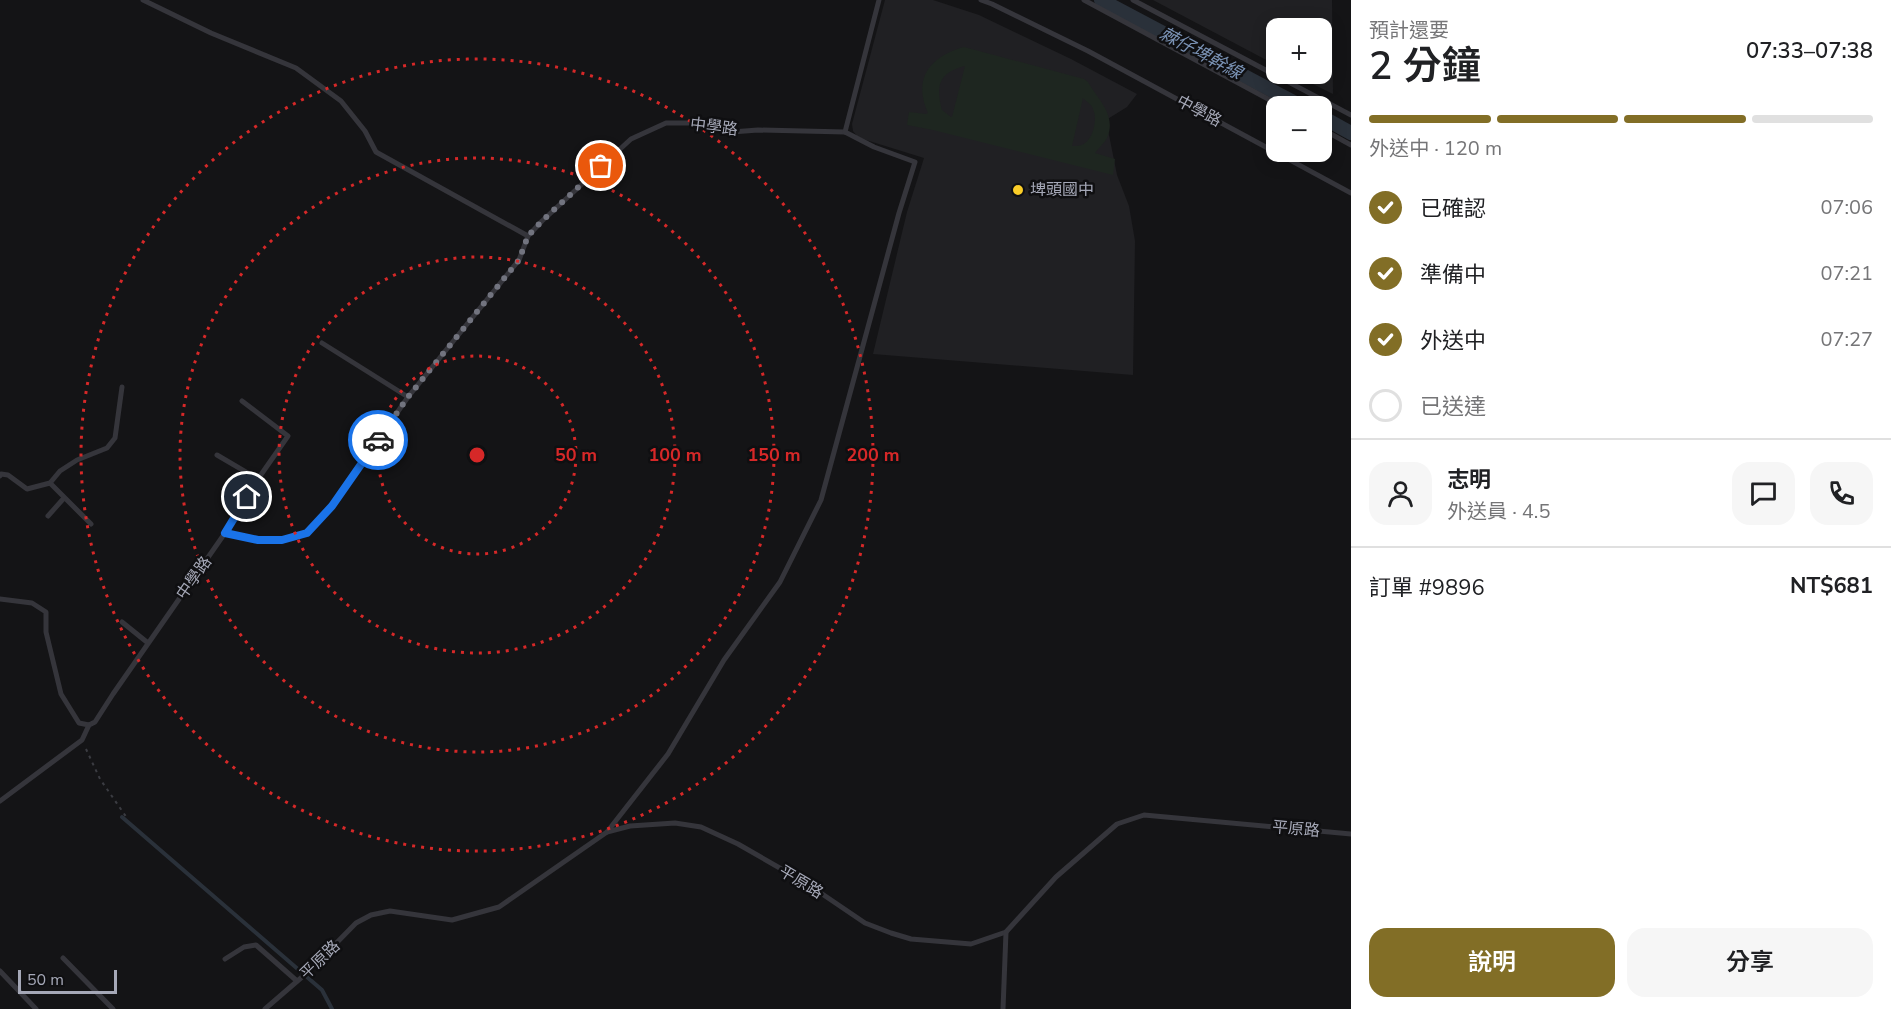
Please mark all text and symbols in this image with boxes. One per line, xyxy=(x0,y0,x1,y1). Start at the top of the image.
text: 預計還要 xyxy=(1369,17,1449,44)
map controls xyxy=(1266,18,1332,162)
button: + xyxy=(1266,18,1332,84)
water label: 棘仔埤幹線 xyxy=(1156,21,1248,86)
text: 07:33–07:38 xyxy=(1746,36,1873,66)
text: 2 分鐘 xyxy=(1369,40,1481,93)
street label: 中學路 xyxy=(1173,90,1225,132)
button: − xyxy=(1266,96,1332,162)
street label: 中學路 xyxy=(689,113,739,141)
text: 外送中 · 120 m xyxy=(1369,135,1502,162)
pin xyxy=(575,140,626,191)
icon: bag xyxy=(584,149,617,182)
place label: 埤頭國中 xyxy=(1030,179,1094,201)
marker: 埤頭國中 xyxy=(1011,183,1025,197)
icon: check xyxy=(1369,191,1402,224)
text: 已確認 xyxy=(1420,194,1486,224)
text: 07:06 xyxy=(1820,194,1873,221)
icon: check xyxy=(1369,257,1402,290)
text: 準備中 xyxy=(1420,260,1486,290)
text: 07:21 xyxy=(1820,260,1873,287)
icon: check xyxy=(1369,323,1402,356)
text: 外送中 xyxy=(1420,326,1486,356)
text: 07:27 xyxy=(1820,326,1873,353)
text: 已送達 xyxy=(1420,392,1486,422)
courier xyxy=(348,410,408,470)
icon: car xyxy=(362,424,395,457)
text: 50 m xyxy=(555,443,597,467)
text: 100 m xyxy=(648,443,702,467)
text: 150 m xyxy=(747,443,801,467)
text: 200 m xyxy=(846,443,900,467)
centre of rings xyxy=(467,445,487,465)
button: person xyxy=(1369,462,1432,525)
button: chat xyxy=(1732,462,1795,525)
button: phone xyxy=(1810,462,1873,525)
text: 志明 xyxy=(1447,465,1491,495)
pin xyxy=(221,471,272,522)
icon: home xyxy=(230,480,263,513)
text: 外送員 · 4.5 xyxy=(1447,498,1550,525)
street label: 中學路 xyxy=(171,552,217,604)
text: NT$681 xyxy=(1790,571,1873,601)
text: 訂單 #9896 xyxy=(1369,573,1485,603)
street label: 平原路 xyxy=(1271,816,1321,842)
street label: 平原路 xyxy=(775,860,827,904)
button: 說明 xyxy=(1369,928,1615,997)
button: 分享 xyxy=(1627,928,1873,997)
street label: 平原路 xyxy=(295,935,345,985)
scale bar xyxy=(18,967,117,994)
text: 50 m xyxy=(27,969,64,991)

